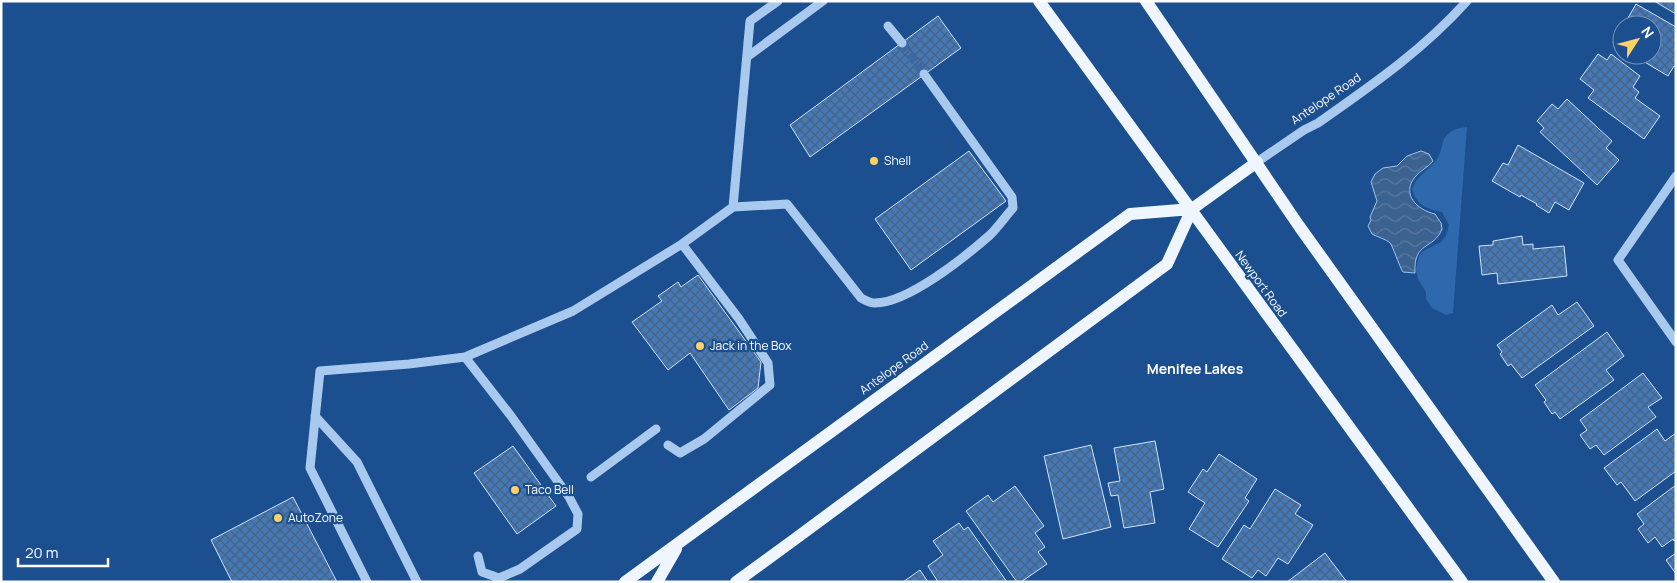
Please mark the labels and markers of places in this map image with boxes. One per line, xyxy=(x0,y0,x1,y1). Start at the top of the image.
place label: Shell xyxy=(884,152,911,169)
marker: Shell xyxy=(868,155,880,167)
place label: Jack in the Box xyxy=(710,337,792,354)
marker: Jack in the Box xyxy=(694,340,706,352)
place label: Taco Bell xyxy=(525,481,574,498)
marker: Taco Bell xyxy=(509,484,521,496)
place label: AutoZone xyxy=(288,509,343,526)
marker: AutoZone xyxy=(272,512,284,524)

